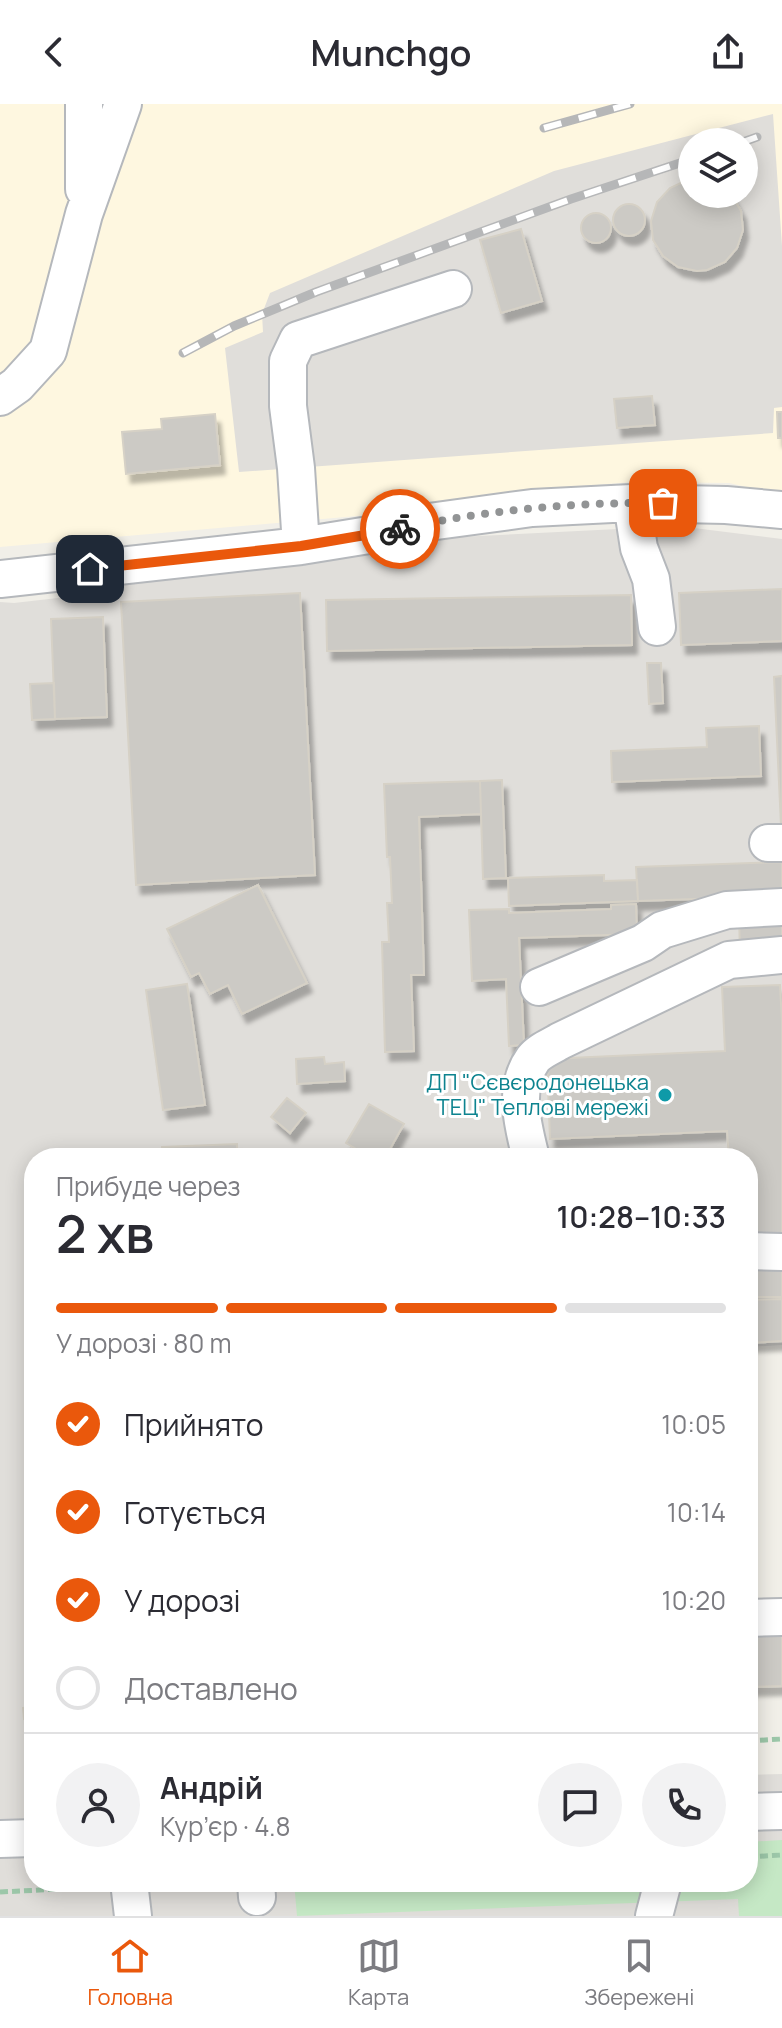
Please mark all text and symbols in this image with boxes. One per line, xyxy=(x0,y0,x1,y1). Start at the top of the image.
text: Munchgo xyxy=(310,28,472,77)
icon: back xyxy=(32,30,76,74)
icon: share xyxy=(706,30,750,74)
map controls xyxy=(678,128,758,208)
button: layers xyxy=(678,128,758,208)
pin xyxy=(629,469,697,537)
icon: bag xyxy=(641,481,685,525)
courier xyxy=(360,489,440,569)
icon: bike xyxy=(378,507,422,551)
pin xyxy=(56,535,124,603)
icon: home xyxy=(68,547,112,591)
place label: ДП "Сєвєродонецька ТЕЦ" Теплові мережі xyxy=(426,1067,649,1122)
marker: ДП "Сєвєродонецька ТЕЦ" Теплові мережі xyxy=(656,1086,674,1104)
text: Прибуде через xyxy=(56,1168,241,1204)
text: 10:28–10:33 xyxy=(557,1196,726,1237)
text: 2 хв xyxy=(56,1198,154,1269)
text: У дорозі · 80 m xyxy=(56,1325,232,1361)
icon: check xyxy=(56,1402,100,1446)
text: Прийнято xyxy=(124,1404,264,1445)
text: 10:05 xyxy=(661,1406,726,1442)
icon: check xyxy=(56,1490,100,1534)
text: Готується xyxy=(124,1492,266,1533)
text: 10:14 xyxy=(667,1494,726,1530)
icon: check xyxy=(56,1578,100,1622)
text: У дорозі xyxy=(124,1580,241,1621)
text: 10:20 xyxy=(662,1582,726,1618)
text: Доставлено xyxy=(124,1668,298,1709)
button: person xyxy=(56,1763,140,1847)
button: chat xyxy=(538,1763,622,1847)
button: phone xyxy=(642,1763,726,1847)
text: Андрій xyxy=(160,1767,263,1808)
text: Кур’єр · 4.8 xyxy=(160,1808,291,1844)
tab: Головна xyxy=(87,1934,173,2012)
tab: Карта xyxy=(348,1934,409,2012)
tab: Збережені xyxy=(584,1934,694,2012)

